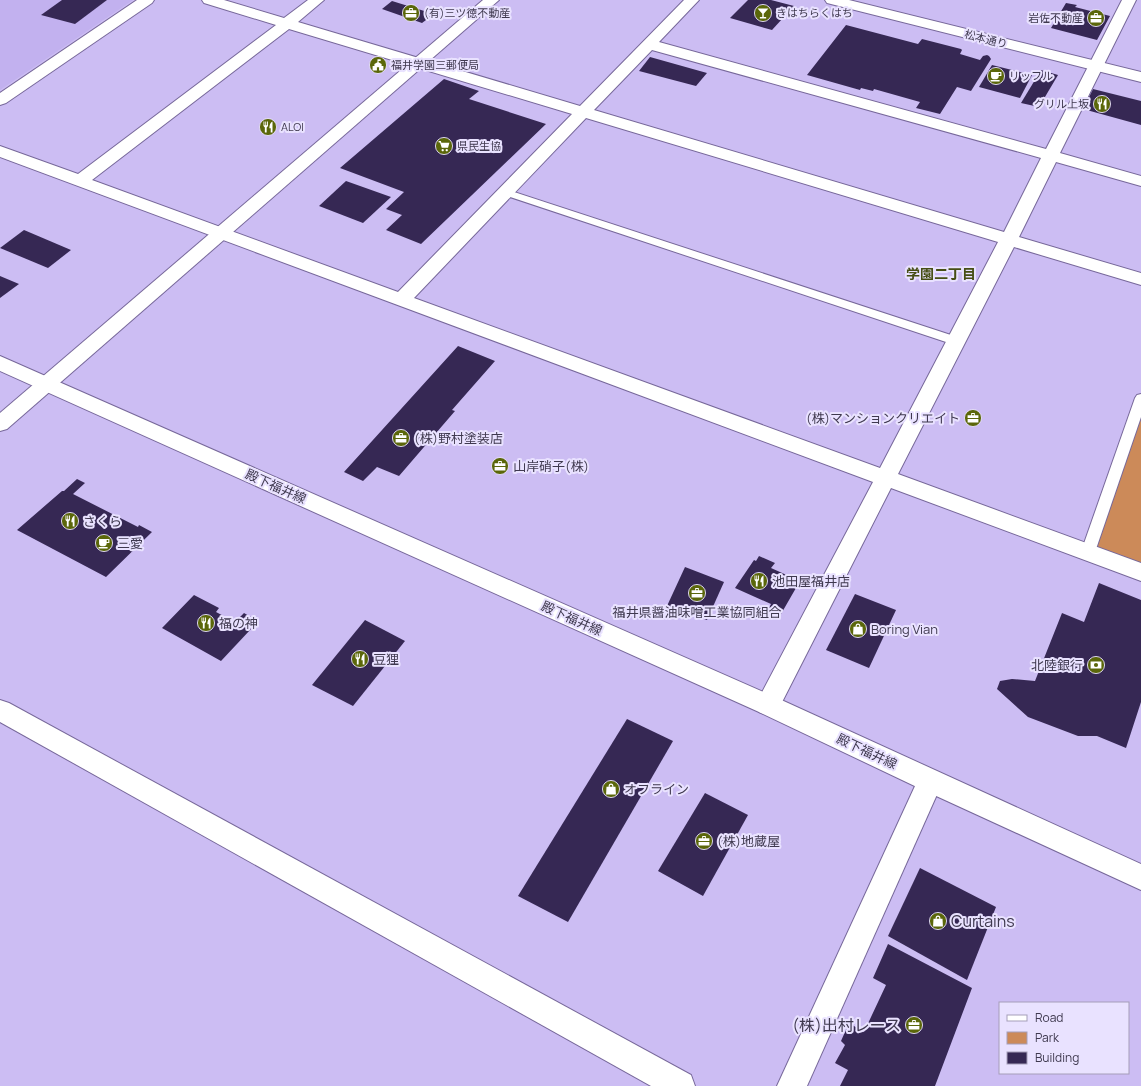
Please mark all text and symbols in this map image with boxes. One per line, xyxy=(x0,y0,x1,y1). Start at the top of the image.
office icon: (有)三ツ徳不動産 xyxy=(401,3,421,23)
bar icon: きはちらくはち xyxy=(753,3,773,23)
place label: (有)三ツ徳不動産 xyxy=(424,5,510,20)
place label: きはちらくはち xyxy=(776,5,853,20)
office icon: 岩佐不動産 xyxy=(1086,8,1106,28)
place label: 岩佐不動産 xyxy=(1028,10,1083,25)
street label: 松本通り xyxy=(963,26,1009,51)
public building icon: 福井学園三郵便局 xyxy=(368,55,388,75)
place label: 福井学園三郵便局 xyxy=(391,57,479,72)
cafe icon: リッフル xyxy=(986,66,1006,86)
place label: リッフル xyxy=(1009,68,1053,83)
restaurant icon: グリル上坂 xyxy=(1092,94,1112,114)
place label: グリル上坂 xyxy=(1034,96,1089,111)
restaurant icon: ALOI xyxy=(258,117,278,137)
place label: ALOI xyxy=(281,119,304,134)
supermarket icon: 県民生協 xyxy=(434,136,454,156)
place label: 県民生協 xyxy=(457,138,501,153)
district label: 学園二丁目 xyxy=(906,264,976,283)
office icon: (株)マンションクリエイト xyxy=(963,408,983,428)
place label: (株)マンションクリエイト xyxy=(806,409,960,427)
office icon: (株)野村塗装店 xyxy=(391,428,411,448)
place label: (株)野村塗装店 xyxy=(414,429,503,447)
office icon: 山岸硝子(株) xyxy=(490,456,510,476)
place label: 山岸硝子(株) xyxy=(513,457,589,475)
street label: 殿下福井線 xyxy=(243,465,309,507)
restaurant icon: さくら xyxy=(60,511,80,531)
place label: さくら xyxy=(83,512,122,530)
cafe icon: 三愛 xyxy=(94,533,114,553)
place label: 三愛 xyxy=(117,534,143,552)
restaurant icon: 池田屋福井店 xyxy=(749,571,769,591)
place label: 池田屋福井店 xyxy=(772,572,850,590)
office icon: 福井県醤油味噌工業協同組合 xyxy=(687,583,707,603)
street label: 殿下福井線 xyxy=(539,597,605,639)
place label: 福井県醤油味噌工業協同組合 xyxy=(612,603,782,621)
restaurant icon: 福の神 xyxy=(196,613,216,633)
place label: 福の神 xyxy=(219,614,258,632)
shop icon: Boring Vian xyxy=(848,619,868,639)
place label: Boring Vian xyxy=(871,620,938,638)
restaurant icon: 豆狸 xyxy=(350,649,370,669)
place label: 豆狸 xyxy=(373,650,399,668)
bank icon: 北陸銀行 xyxy=(1086,655,1106,675)
place label: 北陸銀行 xyxy=(1031,656,1083,674)
street label: 殿下福井線 xyxy=(834,729,900,773)
shop icon: オフライン xyxy=(601,779,621,799)
place label: オフライン xyxy=(624,780,689,798)
office icon: (株)地蔵屋 xyxy=(694,831,714,851)
place label: (株)地蔵屋 xyxy=(717,832,780,850)
place label: Curtains xyxy=(951,910,1015,932)
shop icon: Curtains xyxy=(928,911,948,931)
legend xyxy=(999,1002,1129,1074)
text: Road xyxy=(1035,1009,1063,1026)
place label: (株)出村レース xyxy=(792,1014,901,1036)
office icon: (株)出村レース xyxy=(904,1015,924,1035)
text: Park xyxy=(1035,1029,1060,1046)
text: Building xyxy=(1035,1049,1079,1066)

